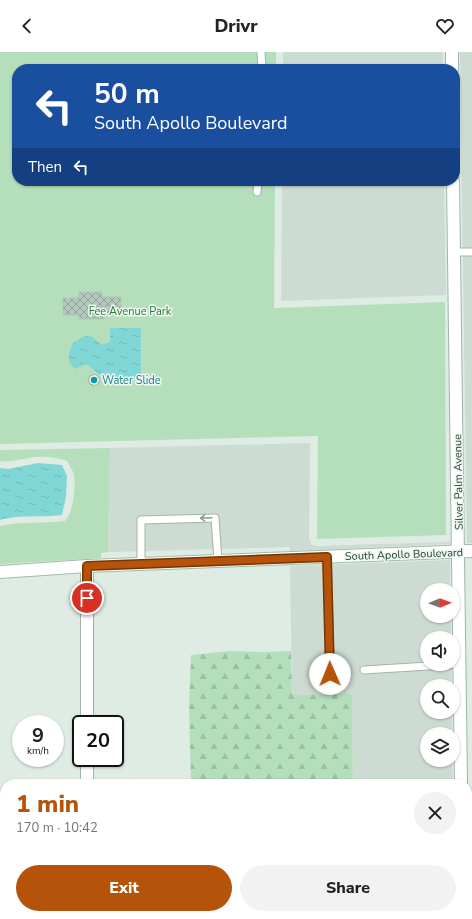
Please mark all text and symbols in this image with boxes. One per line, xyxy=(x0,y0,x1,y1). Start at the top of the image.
text: Drivr xyxy=(214,14,258,38)
icon: back xyxy=(16,15,38,37)
icon: heart xyxy=(434,15,456,37)
text: 50 m xyxy=(94,75,160,113)
icon: left xyxy=(28,80,80,132)
text: South Apollo Boulevard xyxy=(94,111,288,135)
icon: left xyxy=(70,156,92,178)
text: Then xyxy=(28,157,62,177)
park label: Fee Avenue Park xyxy=(89,304,172,319)
place label: Water Slide xyxy=(102,373,161,388)
marker: Water Slide xyxy=(89,375,99,385)
street label: Silver Palm Avenue xyxy=(450,434,467,530)
one-way arrow xyxy=(200,514,213,522)
street label: South Apollo Boulevard xyxy=(345,545,463,564)
pin xyxy=(70,581,104,615)
north arrow xyxy=(420,583,460,623)
map controls xyxy=(420,583,460,767)
icon: arrive xyxy=(76,587,98,609)
button: sound xyxy=(420,631,460,671)
position arrow xyxy=(309,653,351,695)
button: search xyxy=(420,679,460,719)
speed limit sign: 20 xyxy=(72,715,124,767)
text: 9 xyxy=(32,722,44,749)
button: layers xyxy=(420,727,460,767)
text: km/h xyxy=(27,744,49,758)
text: 1 min xyxy=(16,788,79,820)
button: close xyxy=(414,792,456,834)
text: 170 m · 10:42 xyxy=(16,819,98,837)
button: Exit xyxy=(16,865,232,911)
button: Share xyxy=(240,865,456,911)

